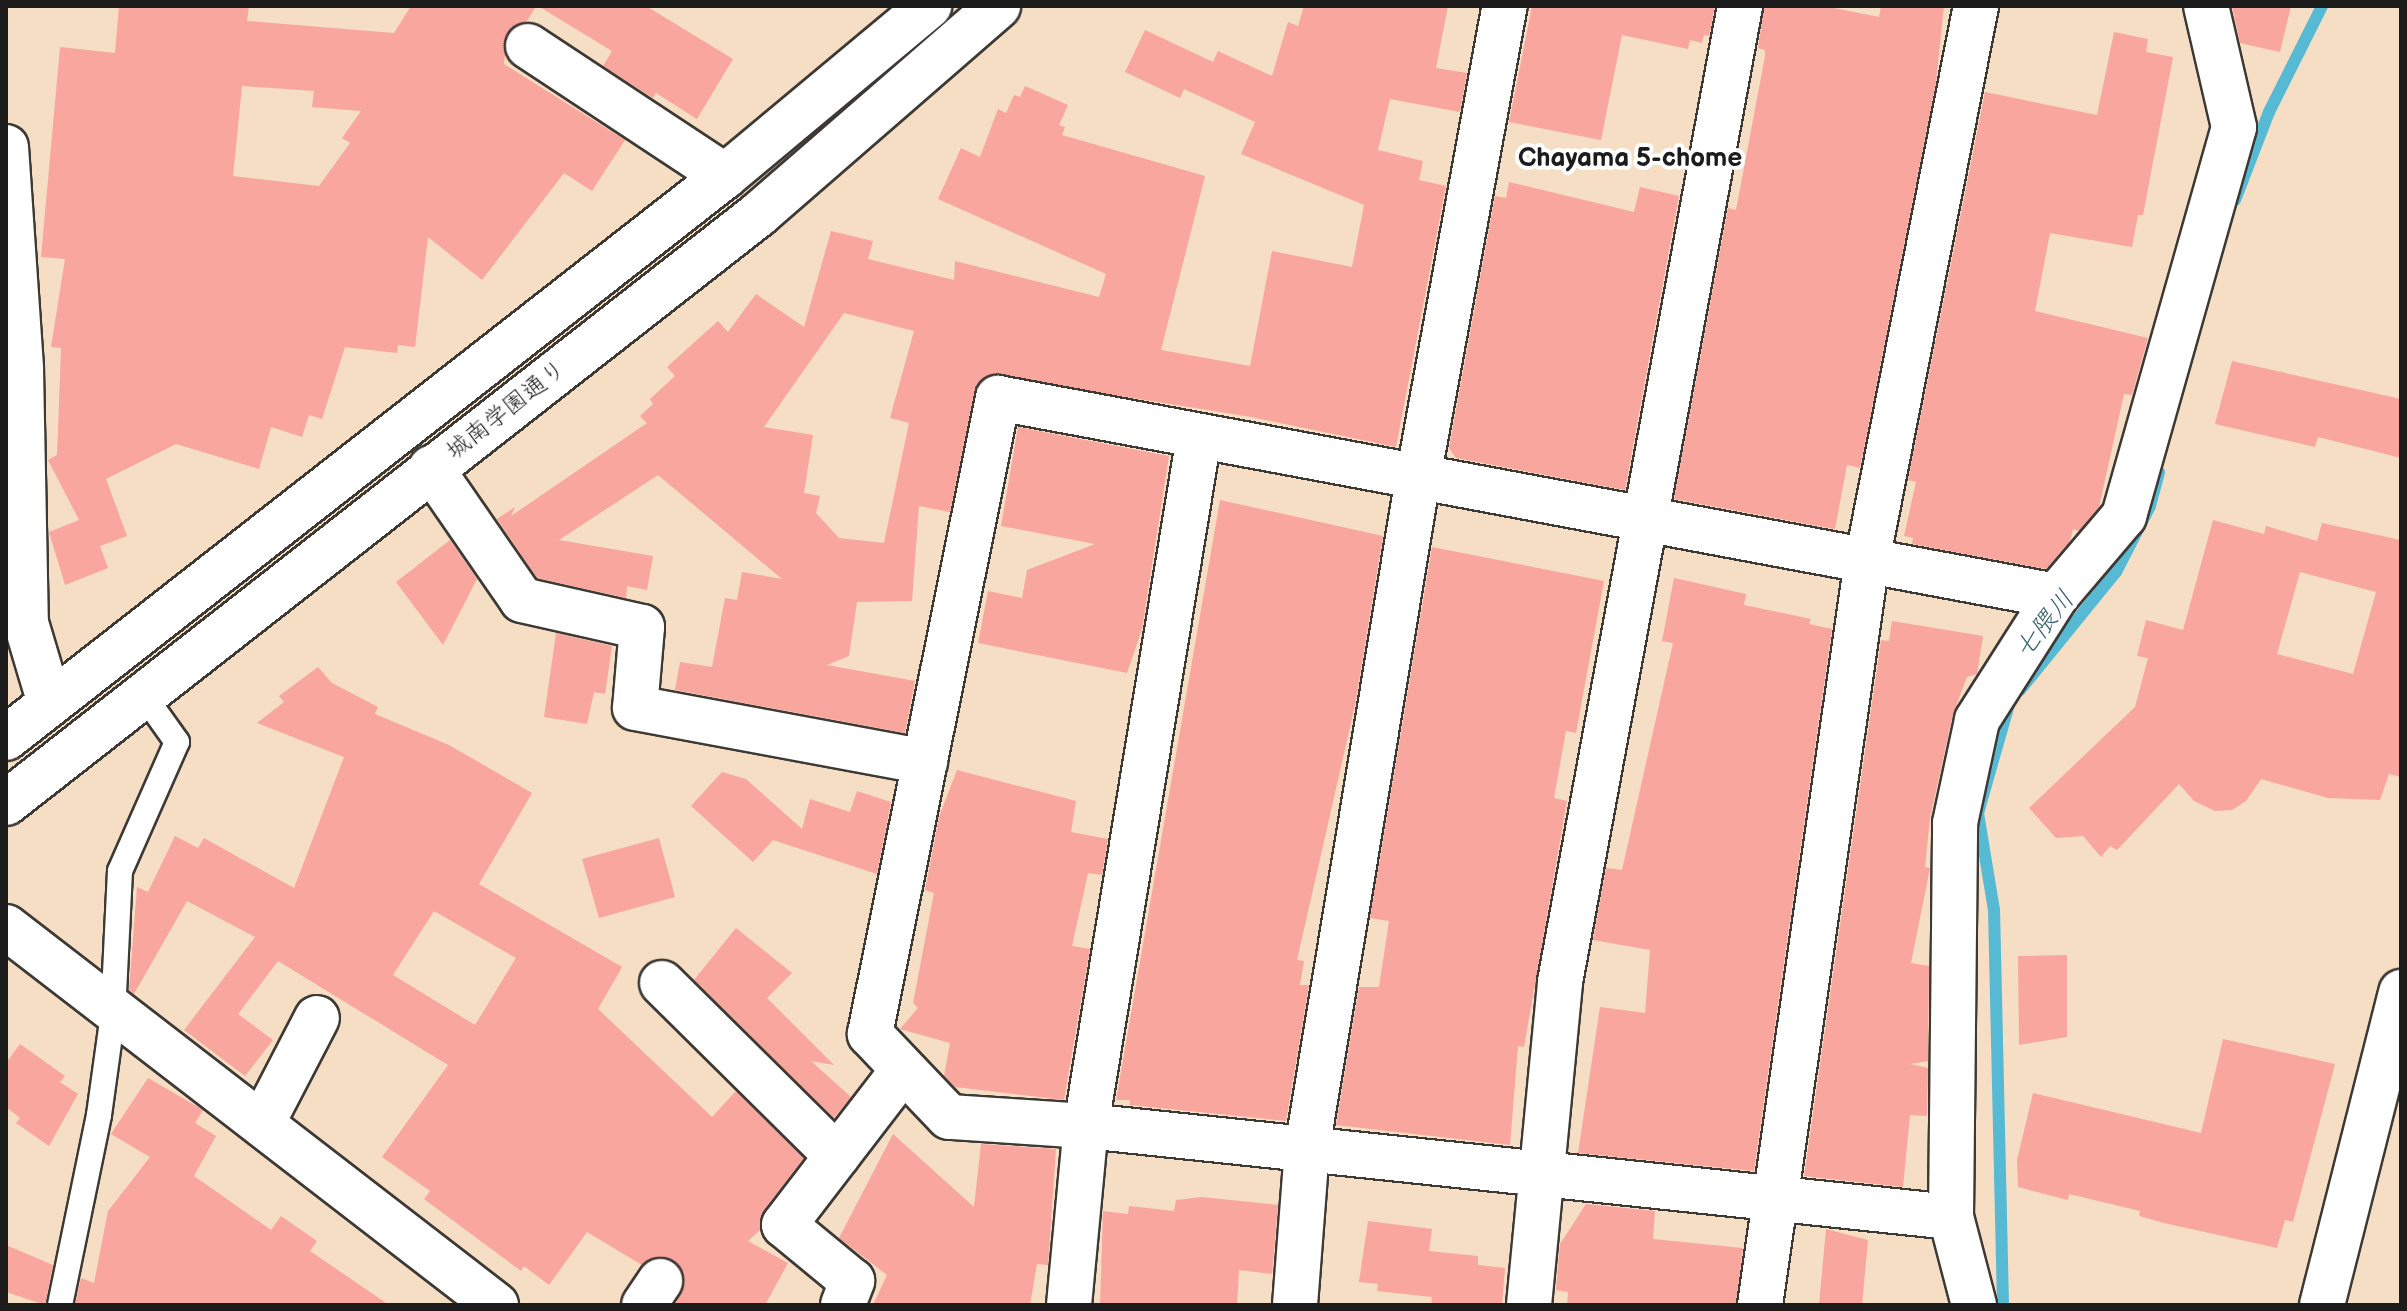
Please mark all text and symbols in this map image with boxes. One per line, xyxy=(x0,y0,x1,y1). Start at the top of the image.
district label: Chayama 5-chome xyxy=(1518,143,1742,175)
street label: 城南学園通り xyxy=(440,354,572,466)
water label: 七隈川 xyxy=(2008,585,2082,665)

